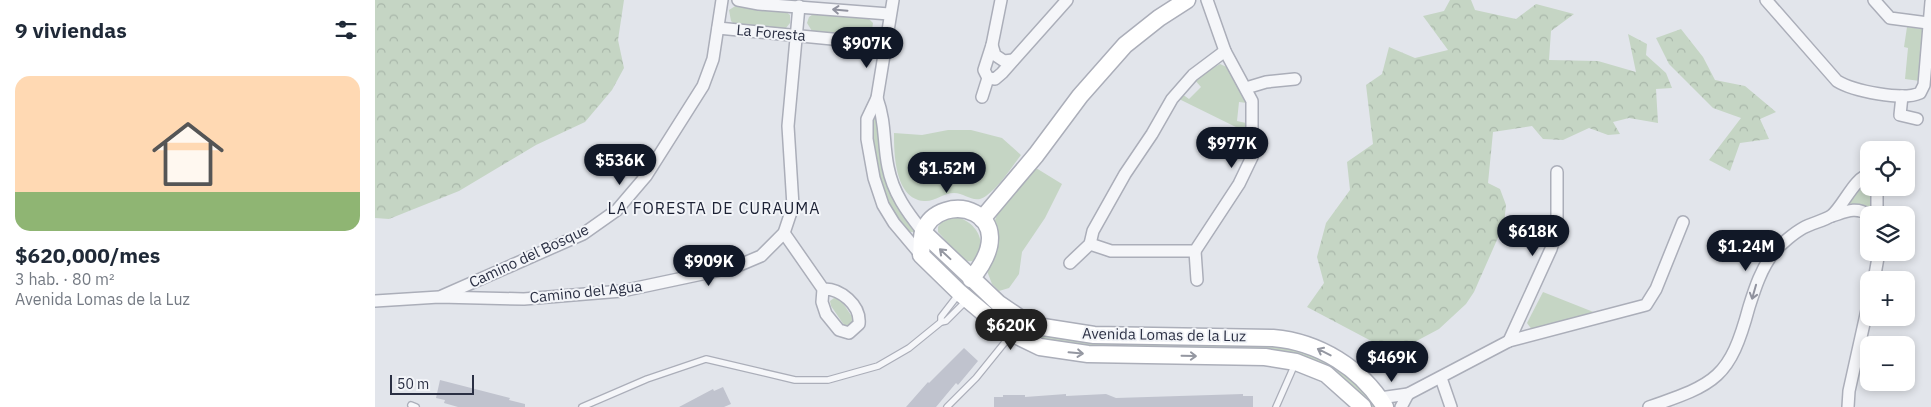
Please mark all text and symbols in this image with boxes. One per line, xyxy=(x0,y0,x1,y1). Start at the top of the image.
one-way arrow xyxy=(833,5,849,15)
text: 9 viviendas xyxy=(15,16,127,44)
icon: filters xyxy=(332,16,360,44)
street label: La Foresta xyxy=(736,20,807,45)
pin: $907K xyxy=(832,27,902,69)
text: $907K xyxy=(842,33,892,53)
icon: home xyxy=(143,109,233,199)
pin: $977K xyxy=(1197,126,1267,169)
text: $977K xyxy=(1207,133,1257,153)
map controls xyxy=(1860,141,1915,391)
button: locate xyxy=(1860,141,1915,196)
pin: $536K xyxy=(585,144,655,186)
text: $536K xyxy=(595,150,645,170)
pin: $1.52M xyxy=(906,152,988,194)
text: $1.52M xyxy=(919,158,975,178)
district label: LA FORESTA DE CURAUMA xyxy=(607,198,821,218)
button: layers xyxy=(1860,206,1915,261)
pin: $618K xyxy=(1498,214,1568,257)
street label: Camino del Bosque xyxy=(466,219,592,292)
text: $618K xyxy=(1508,221,1558,241)
pin: $1.24M xyxy=(1705,230,1787,272)
text: $1.24M xyxy=(1718,236,1774,256)
text: $620,000/mes xyxy=(15,241,160,269)
pin: $909K xyxy=(674,244,744,287)
one-way arrow xyxy=(938,248,951,260)
text: $909K xyxy=(684,251,734,271)
text: 3 hab. · 80 m² xyxy=(15,269,115,289)
button: + xyxy=(1860,271,1915,326)
street label: Camino del Agua xyxy=(529,276,643,307)
one-way arrow xyxy=(1748,284,1758,300)
text: Avenida Lomas de la Luz xyxy=(15,289,190,309)
pin: $620K xyxy=(976,308,1046,351)
text: $620K xyxy=(986,315,1036,335)
street label: Avenida Lomas de la Luz xyxy=(1082,324,1246,345)
button: − xyxy=(1860,336,1915,391)
pin: $469K xyxy=(1357,340,1427,383)
one-way arrow xyxy=(1317,347,1332,356)
text: $469K xyxy=(1367,347,1417,367)
one-way arrow xyxy=(1068,348,1084,358)
one-way arrow xyxy=(1180,351,1197,361)
scale bar xyxy=(390,372,474,395)
text: 50 m xyxy=(397,375,429,393)

